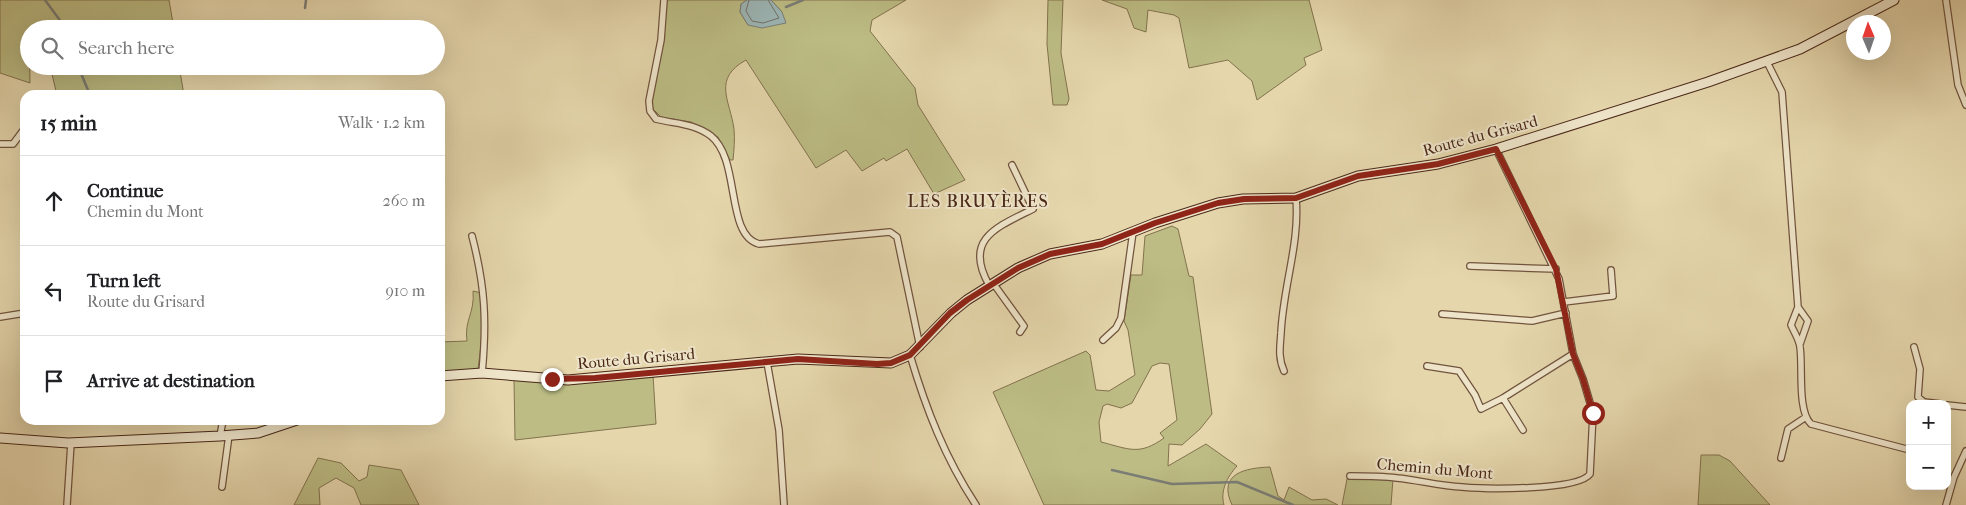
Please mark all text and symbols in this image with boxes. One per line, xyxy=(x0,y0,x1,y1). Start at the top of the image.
north arrow xyxy=(1846,15,1891,60)
search box xyxy=(20,20,445,75)
icon: search xyxy=(38,34,66,62)
text: Search here xyxy=(78,37,174,59)
text: 15 min xyxy=(40,111,97,135)
street label: Route du Grisard xyxy=(1421,111,1540,160)
text: Walk · 1.2 km xyxy=(338,113,425,132)
text: Continue xyxy=(87,180,163,202)
icon: ahead xyxy=(40,187,68,215)
district label: LES BRUYÈRES xyxy=(907,190,1049,212)
text: 260 m xyxy=(383,191,425,210)
text: Chemin du Mont xyxy=(87,202,204,221)
text: Turn left xyxy=(87,270,161,292)
icon: left xyxy=(40,277,68,305)
text: 910 m xyxy=(385,281,425,300)
text: Route du Grisard xyxy=(87,292,205,311)
street label: Route du Grisard xyxy=(576,344,696,373)
icon: arrive xyxy=(40,367,68,395)
route end xyxy=(541,368,564,391)
text: Arrive at destination xyxy=(87,370,255,392)
map controls xyxy=(1906,400,1951,490)
button: + xyxy=(1906,400,1951,445)
route start xyxy=(1582,402,1605,425)
button: − xyxy=(1906,445,1951,490)
street label: Chemin du Mont xyxy=(1376,454,1494,483)

